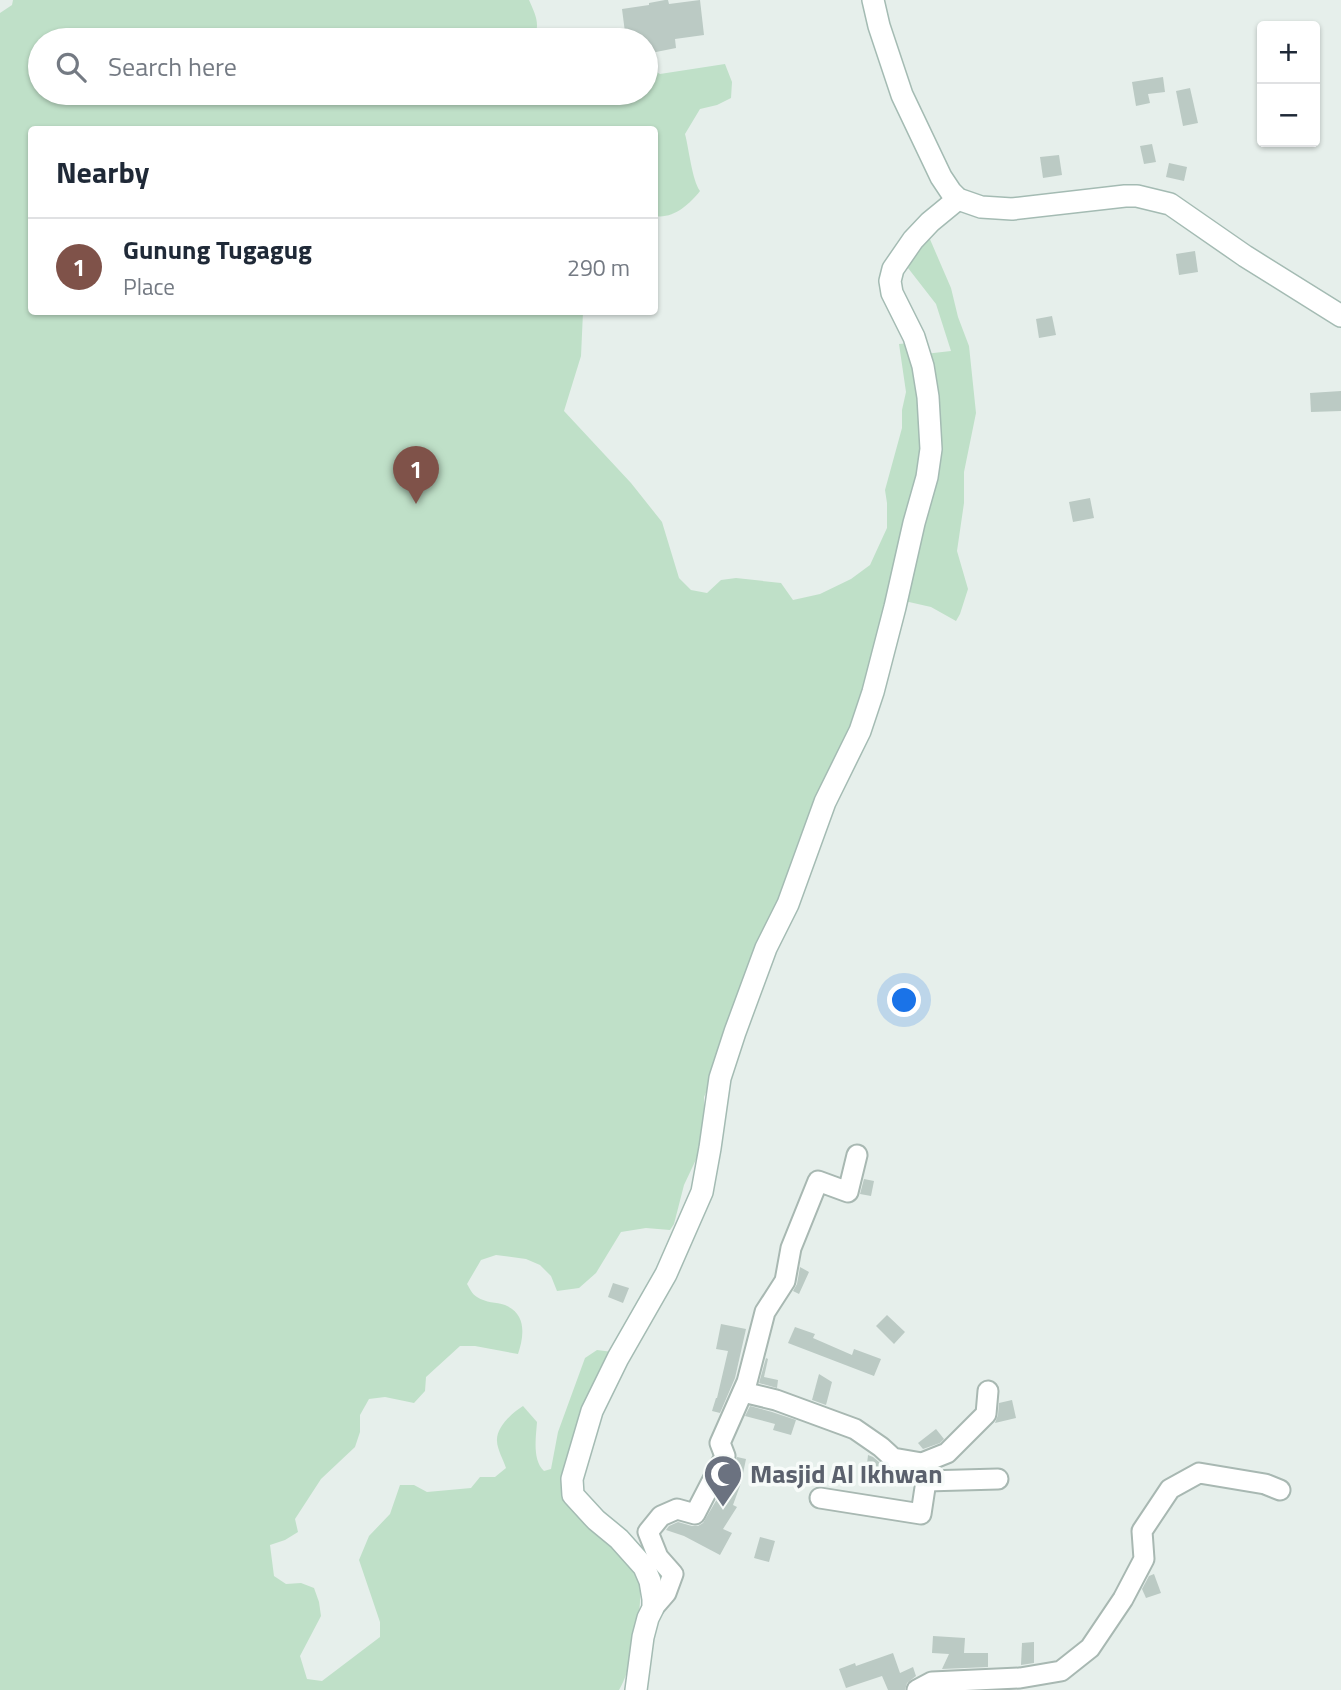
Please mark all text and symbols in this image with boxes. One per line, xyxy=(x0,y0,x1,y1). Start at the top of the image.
map controls xyxy=(1257,21,1320,147)
button: + xyxy=(1257,21,1320,84)
search box xyxy=(28,28,658,105)
text: Search here xyxy=(108,47,237,86)
icon: search xyxy=(52,48,90,86)
button: − xyxy=(1257,84,1320,147)
text: Nearby xyxy=(56,149,149,195)
text: Gunung Tugagug xyxy=(123,230,312,269)
text: 1 xyxy=(73,250,85,285)
text: 290 m xyxy=(567,250,630,285)
text: Place xyxy=(123,269,175,304)
pin: 1 xyxy=(393,446,439,504)
your location xyxy=(887,983,921,1017)
mosque icon: Masjid Al Ikhwan xyxy=(702,1453,744,1508)
place label: Masjid Al Ikhwan xyxy=(750,1454,943,1493)

